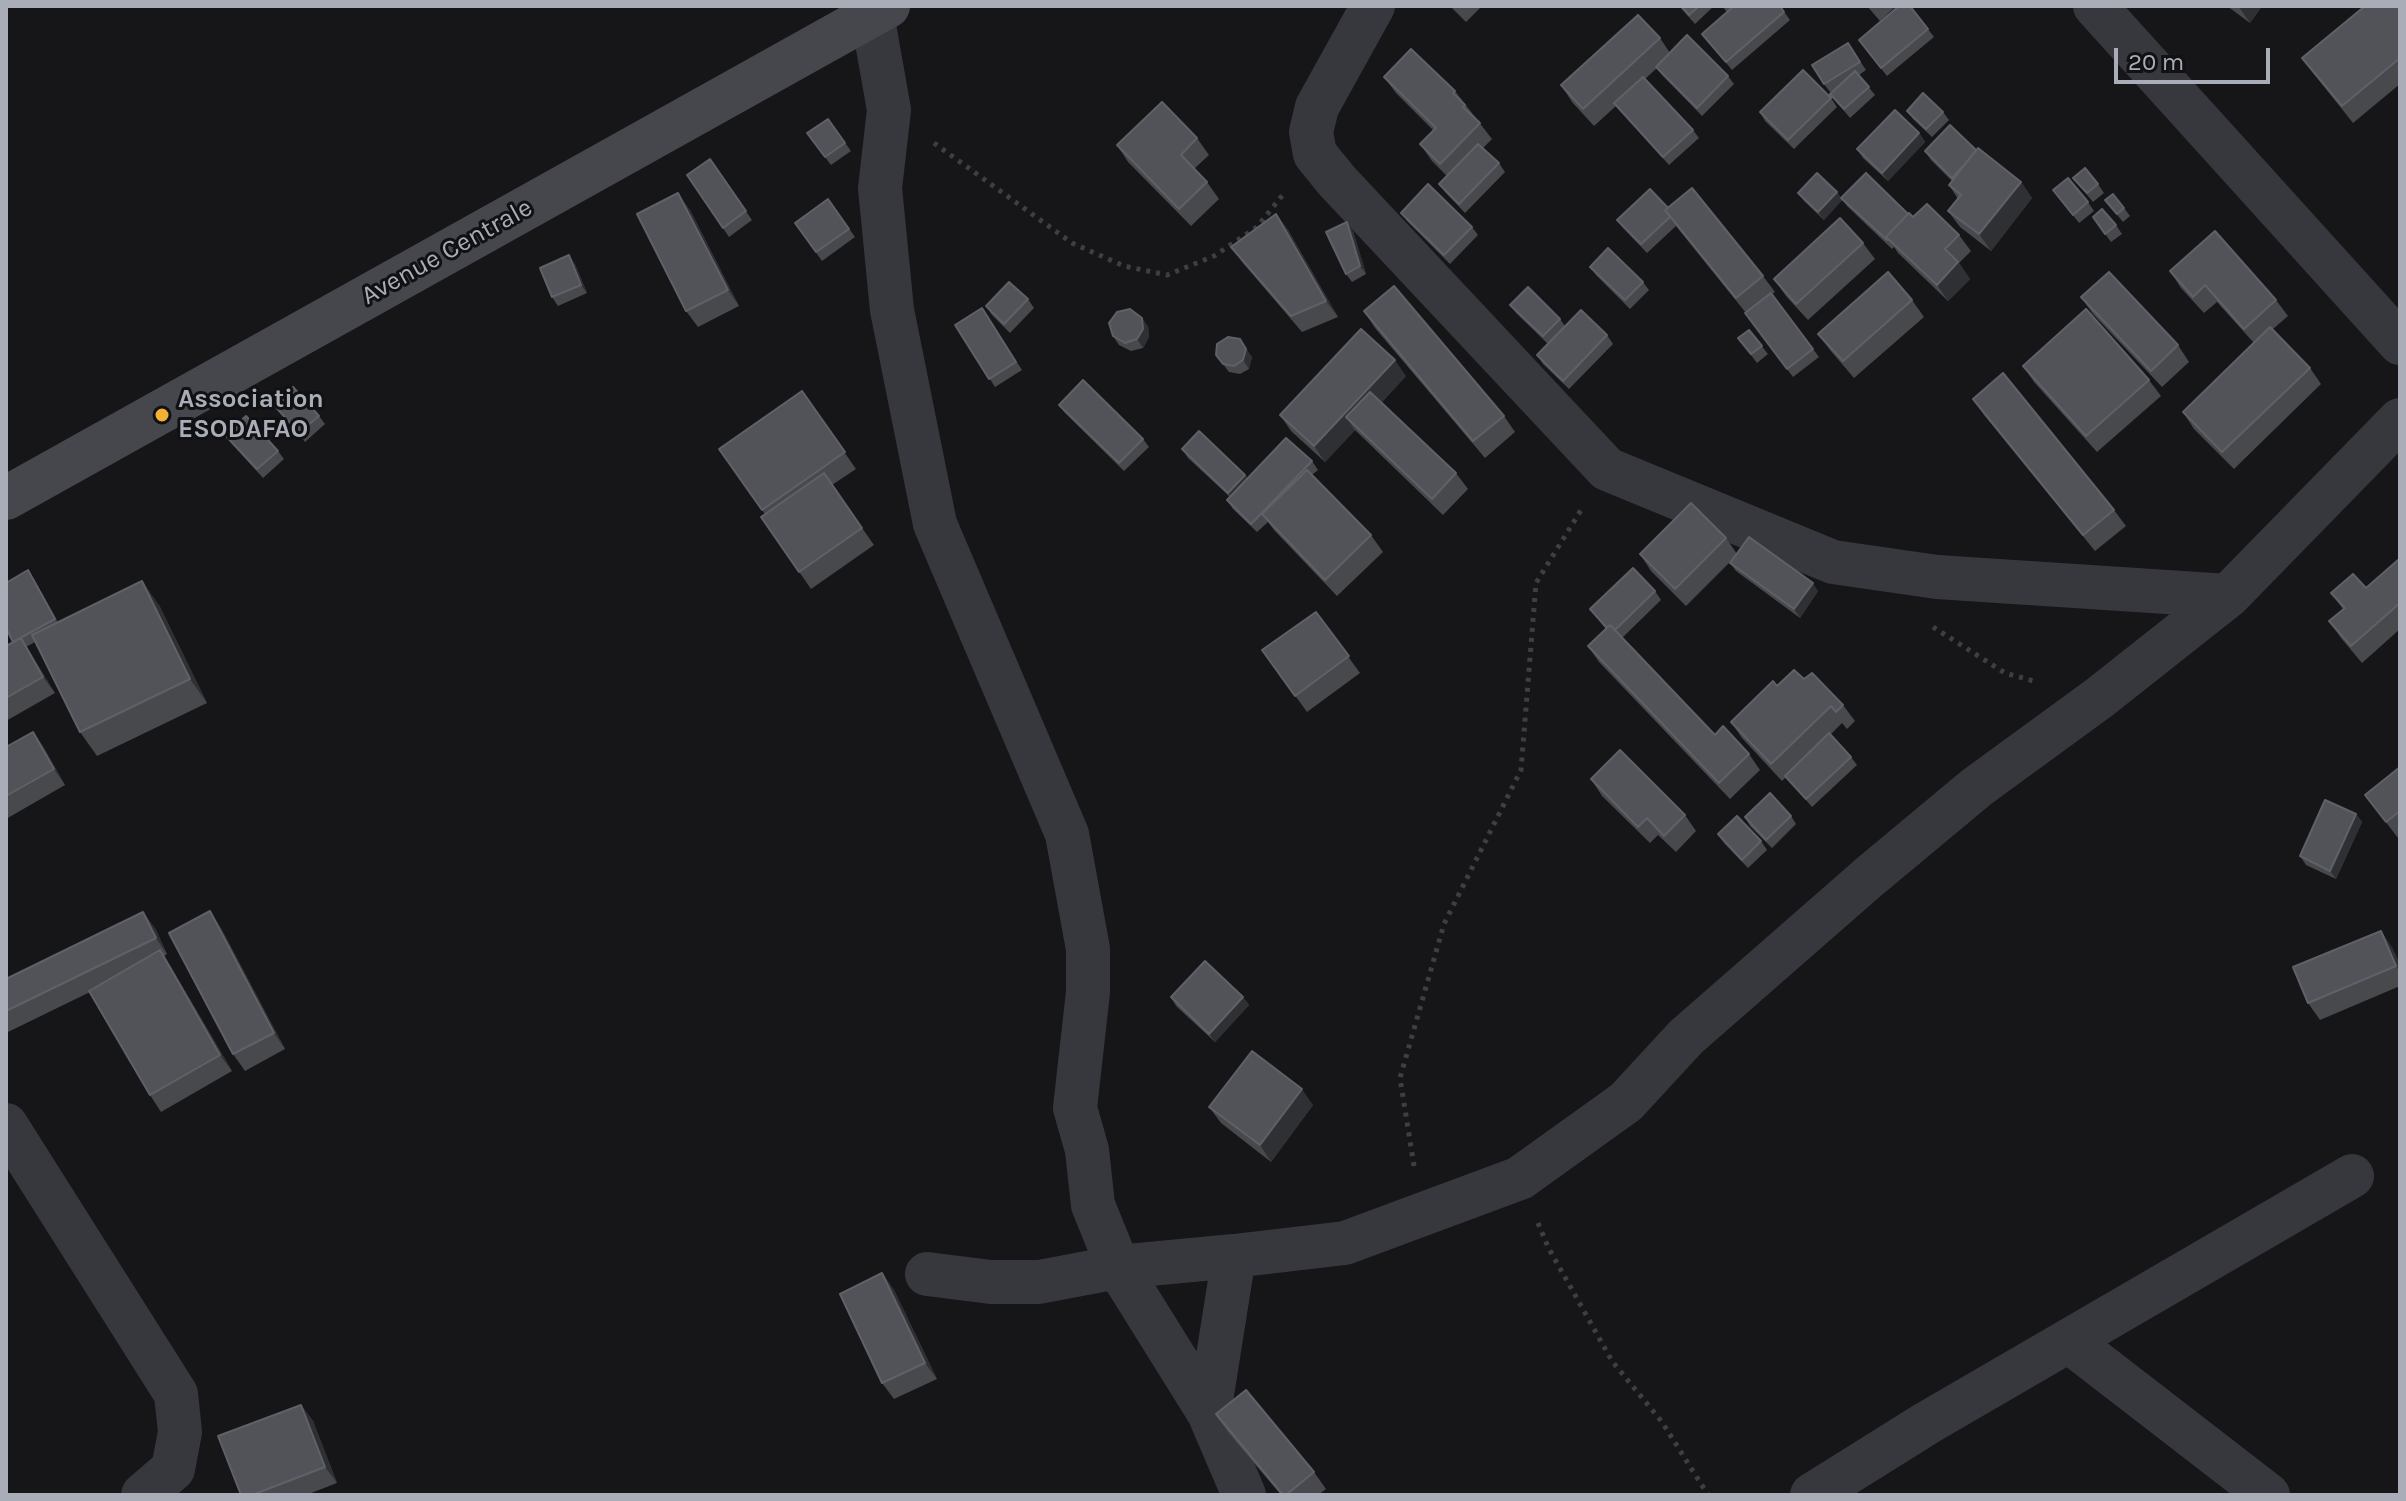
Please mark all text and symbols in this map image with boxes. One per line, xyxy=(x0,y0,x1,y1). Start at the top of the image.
scale bar xyxy=(2118,32,2274,82)
text: 20 m xyxy=(2128,48,2184,76)
street label: Avenue Centrale xyxy=(356,192,538,312)
place label: Association ESODAFAO xyxy=(178,384,324,446)
marker: Association ESODAFAO xyxy=(153,406,171,424)

